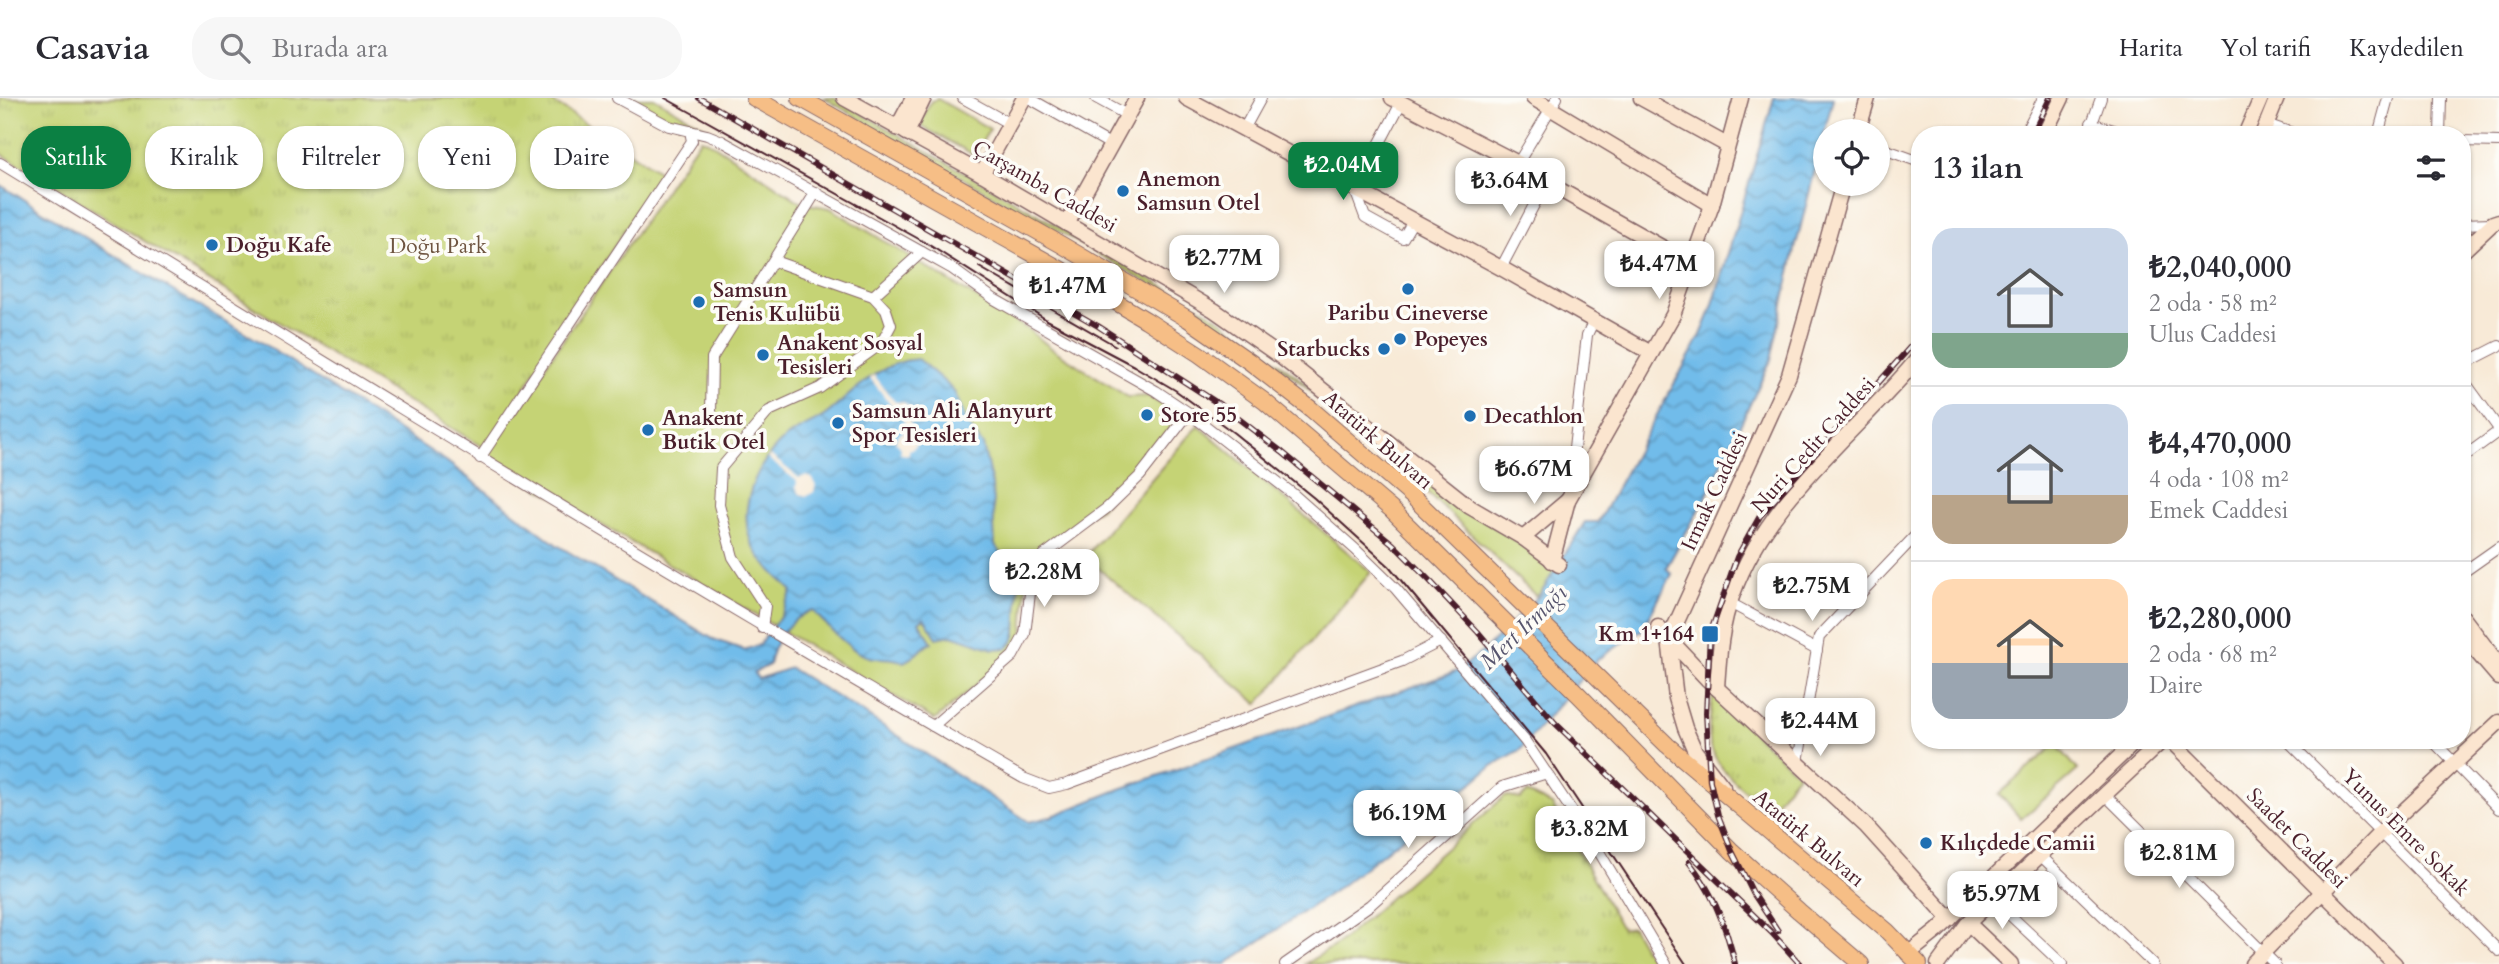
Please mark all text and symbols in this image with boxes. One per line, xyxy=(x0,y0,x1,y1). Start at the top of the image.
search box xyxy=(192,17,682,80)
text: Casavia xyxy=(35,26,150,71)
icon: search xyxy=(216,29,254,67)
text: Burada ara xyxy=(272,31,388,66)
text: Harita xyxy=(2119,32,2183,65)
text: Yol tarifi xyxy=(2221,32,2311,65)
text: Kaydedilen xyxy=(2349,32,2464,65)
map controls xyxy=(1813,119,1890,196)
button: locate xyxy=(1813,119,1890,196)
chip: Satılık xyxy=(21,126,131,189)
chip: Kiralık xyxy=(145,126,263,189)
chip: Filtreler xyxy=(277,126,404,189)
chip: Yeni xyxy=(418,126,516,189)
chip: Daire xyxy=(530,126,634,189)
street label: Çarşamba Caddesi xyxy=(967,133,1122,240)
pin: ₺2.04M xyxy=(1286,142,1400,202)
text: 13 ilan xyxy=(1932,148,2023,189)
text: ₺2.04M xyxy=(1304,149,1382,180)
icon: filters xyxy=(2412,149,2450,187)
pin: ₺3.64M xyxy=(1453,158,1567,218)
place label: Anemon Samsun Otel xyxy=(1137,165,1260,218)
text: ₺3.64M xyxy=(1471,165,1549,196)
marker: Anemon Samsun Otel xyxy=(1115,183,1131,199)
place label: Doğu Kafe xyxy=(226,231,332,260)
park label: Doğu Park xyxy=(389,232,488,261)
pin: ₺2.77M xyxy=(1167,236,1281,295)
marker: Doğu Kafe xyxy=(204,237,220,253)
text: ₺2.77M xyxy=(1185,242,1263,273)
pin: ₺4.47M xyxy=(1602,242,1716,301)
text: ₺2,040,000 xyxy=(2149,247,2291,288)
text: ₺4.47M xyxy=(1620,248,1698,279)
icon: home xyxy=(1988,256,2072,340)
pin: ₺1.47M xyxy=(1011,264,1125,323)
text: ₺1.47M xyxy=(1029,270,1107,301)
place label: Samsun Tenis Kulübü xyxy=(713,276,841,329)
marker: Paribu Cineverse xyxy=(1400,281,1416,297)
text: 2 oda · 58 m² xyxy=(2149,288,2277,319)
marker: Samsun Tenis Kulübü xyxy=(691,294,707,310)
place label: Paribu Cineverse xyxy=(1328,299,1488,328)
text: Ulus Caddesi xyxy=(2149,319,2277,350)
place label: Popeyes xyxy=(1414,325,1488,354)
place label: Anakent Sosyal Tesisleri xyxy=(777,329,923,382)
marker: Popeyes xyxy=(1392,331,1408,347)
place label: Starbucks xyxy=(1277,335,1370,364)
marker: Starbucks xyxy=(1376,341,1392,357)
marker: Anakent Sosyal Tesisleri xyxy=(755,347,771,363)
street label: Nuri Cedit Caddesi xyxy=(1745,371,1882,520)
street label: Atatürk Bulvarı xyxy=(1316,384,1439,497)
place label: Samsun Ali Alanyurt Spor Tesisleri xyxy=(852,397,1053,450)
place label: Store 55 xyxy=(1161,401,1237,430)
place label: Decathlon xyxy=(1484,402,1584,431)
place label: Anakent Butik Otel xyxy=(662,404,765,457)
marker: Store 55 xyxy=(1139,407,1155,423)
marker: Decathlon xyxy=(1462,408,1478,424)
marker: Samsun Ali Alanyurt Spor Tesisleri xyxy=(830,415,846,431)
marker: Anakent Butik Otel xyxy=(640,422,656,438)
text: ₺4,470,000 xyxy=(2149,423,2291,464)
street label: Irmak Caddesi xyxy=(1674,427,1755,556)
icon: home xyxy=(1988,432,2072,516)
pin: ₺6.67M xyxy=(1477,446,1591,506)
text: ₺6.67M xyxy=(1495,453,1573,484)
text: 4 oda · 108 m² xyxy=(2149,464,2288,495)
text: Emek Caddesi xyxy=(2149,495,2288,526)
pin: ₺2.28M xyxy=(987,550,1101,609)
text: ₺2.28M xyxy=(1005,556,1083,587)
pin: ₺2.75M xyxy=(1755,564,1869,623)
text: ₺2.75M xyxy=(1773,570,1851,601)
water label: Mert Irmağı xyxy=(1473,578,1574,677)
text: ₺2,280,000 xyxy=(2149,598,2291,639)
icon: home xyxy=(1988,607,2072,691)
place label: Km 1+164 xyxy=(1598,620,1694,649)
marker: Km 1+164 xyxy=(1700,624,1720,644)
text: 2 oda · 68 m² xyxy=(2149,639,2277,670)
text: Daire xyxy=(2149,670,2203,701)
pin: ₺2.44M xyxy=(1763,698,1877,758)
text: ₺2.44M xyxy=(1781,705,1859,736)
street label: Yunus Emre Sokak xyxy=(2335,762,2477,903)
street label: Saadet Caddesi xyxy=(2240,782,2353,895)
street label: Atatürk Bulvarı xyxy=(1747,783,1871,894)
pin: ₺6.19M xyxy=(1351,790,1465,850)
text: ₺6.19M xyxy=(1369,797,1447,828)
pin: ₺3.82M xyxy=(1533,806,1647,866)
text: ₺3.82M xyxy=(1551,813,1629,844)
place label: Kılıçdede Camii xyxy=(1940,829,2096,858)
pin: ₺2.81M xyxy=(2122,830,2236,890)
marker: Kılıçdede Camii xyxy=(1918,835,1934,851)
text: ₺2.81M xyxy=(2140,837,2218,868)
pin: ₺5.97M xyxy=(1945,872,2059,931)
text: ₺5.97M xyxy=(1963,878,2041,909)

